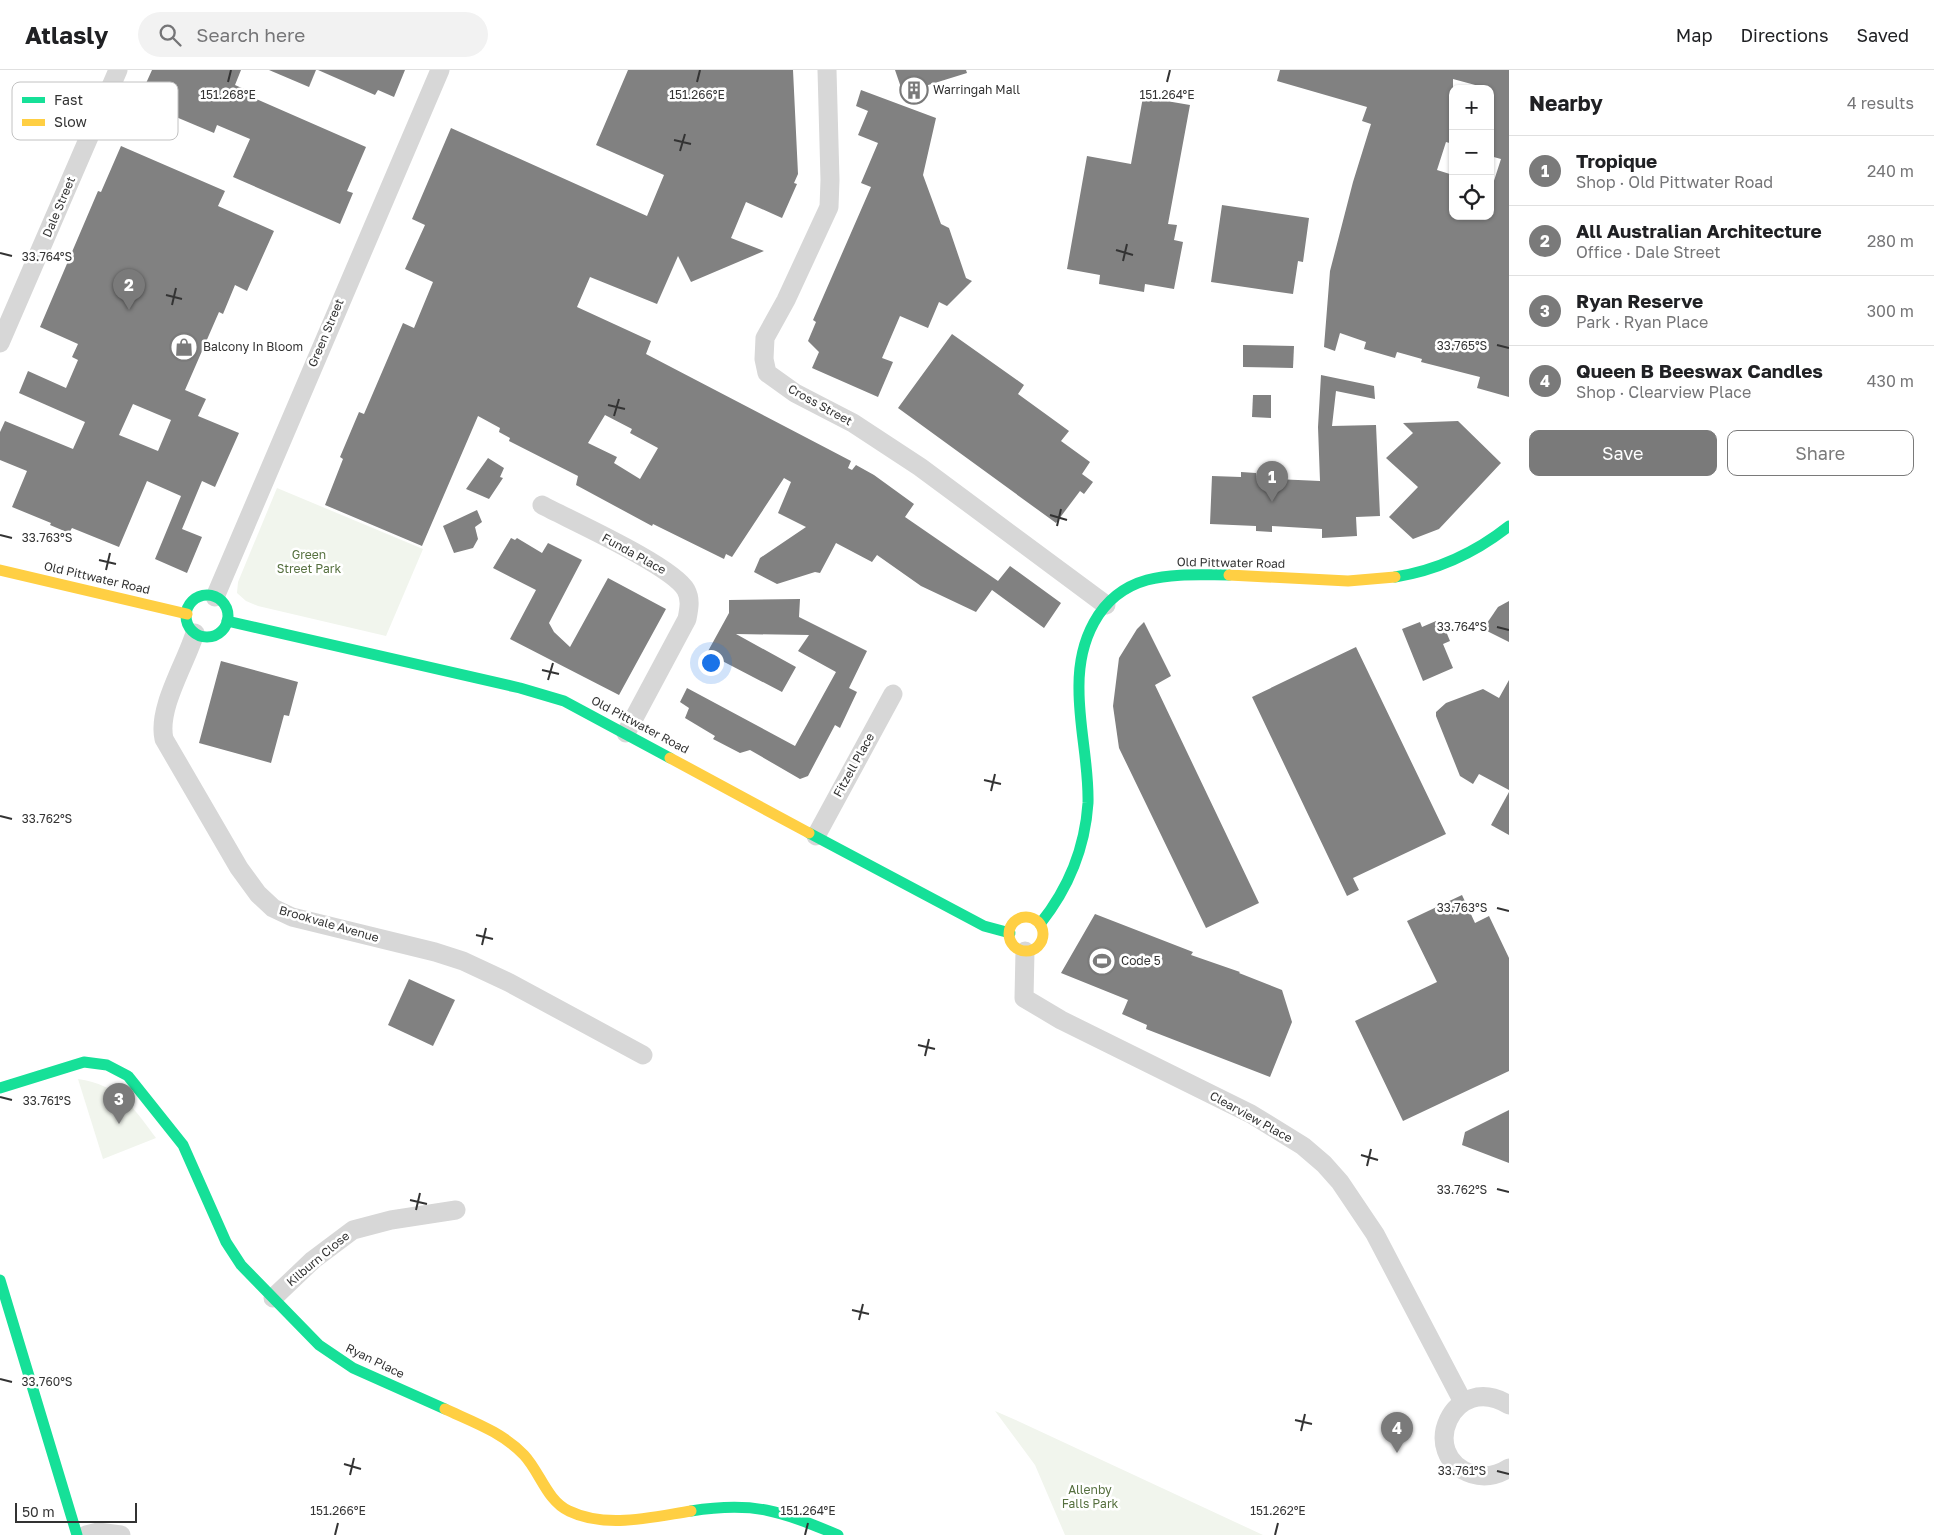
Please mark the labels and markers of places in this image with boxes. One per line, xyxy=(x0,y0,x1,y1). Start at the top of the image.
building icon: Warringah Mall xyxy=(899,75,929,105)
place label: Warringah Mall xyxy=(933,82,1020,97)
pin: 2 xyxy=(113,269,145,310)
shop icon: Balcony In Bloom xyxy=(169,332,199,362)
place label: Balcony In Bloom xyxy=(203,339,303,354)
pin: 1 xyxy=(1256,461,1288,502)
sports icon: Code 5 xyxy=(1087,946,1117,976)
place label: Code 5 xyxy=(1121,953,1161,968)
pin: 3 xyxy=(103,1083,135,1124)
pin: 4 xyxy=(1381,1412,1413,1453)

